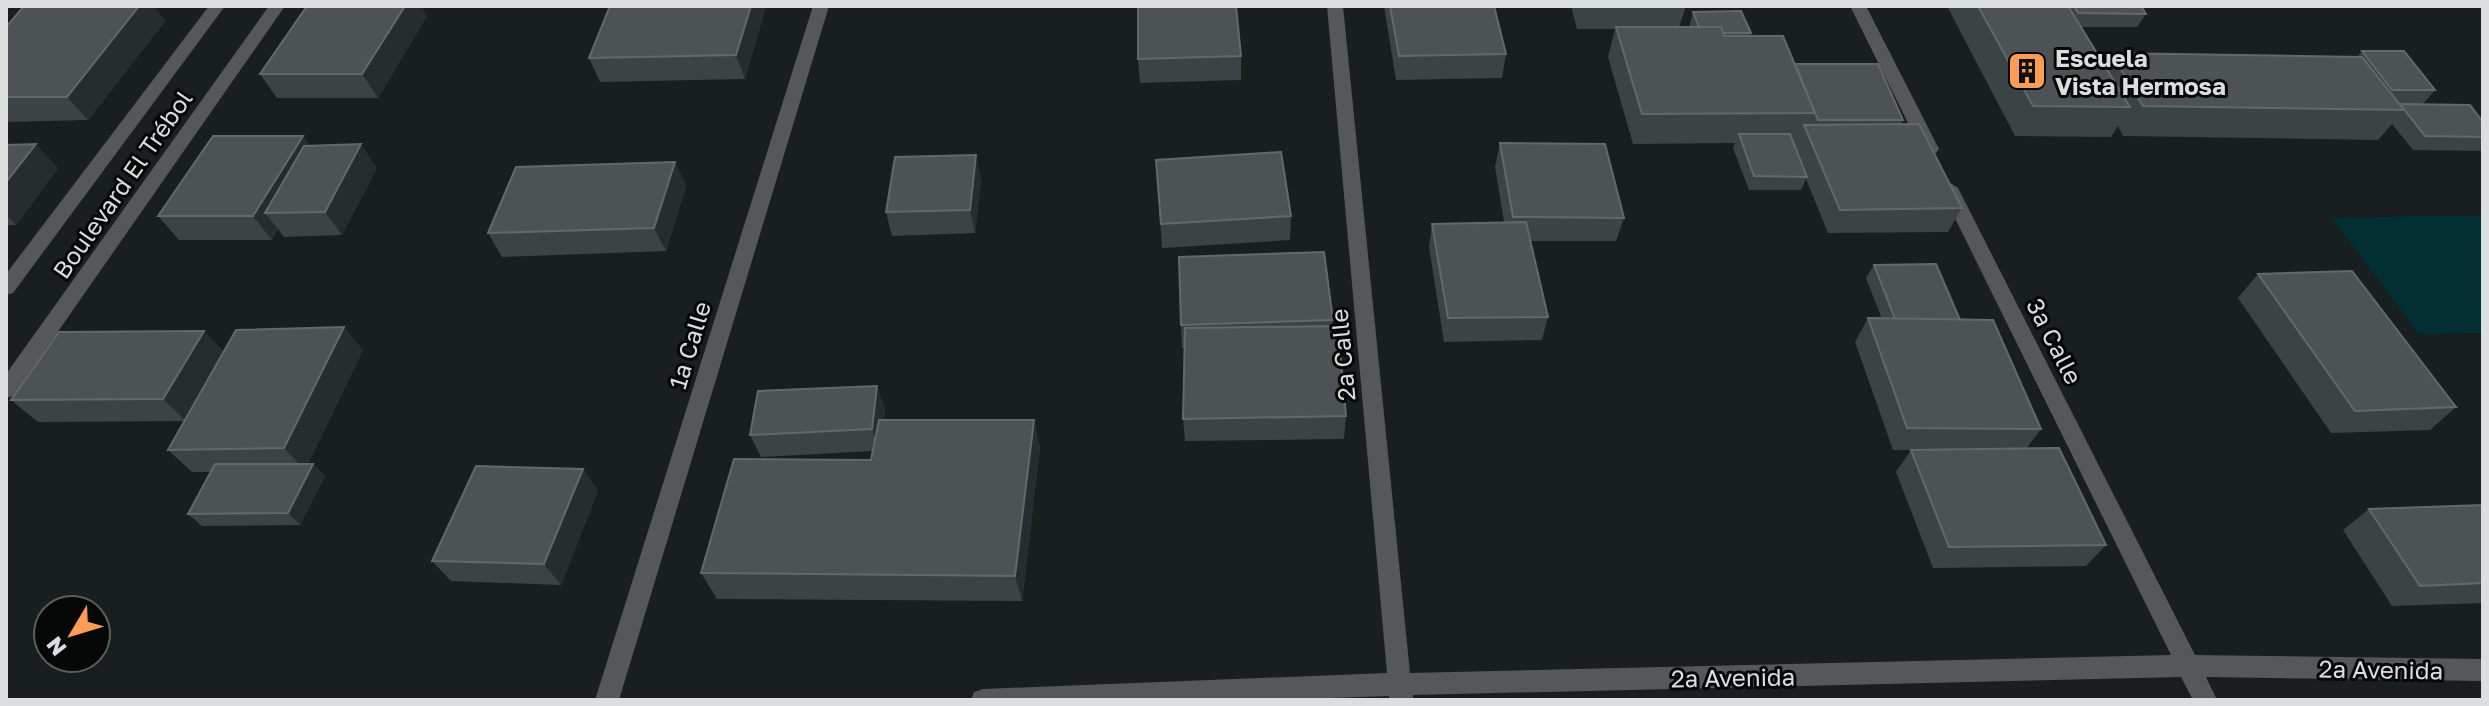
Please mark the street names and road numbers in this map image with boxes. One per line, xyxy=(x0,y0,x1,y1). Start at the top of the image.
street label: Boulevard El Trébol xyxy=(46,84,198,284)
street label: 3a Calle xyxy=(2021,293,2089,389)
street label: 1a Calle xyxy=(662,298,716,392)
street label: 2a Calle xyxy=(1324,308,1360,402)
street label: 2a Avenida xyxy=(2318,653,2444,685)
street label: 2a Avenida xyxy=(1670,661,1796,693)

